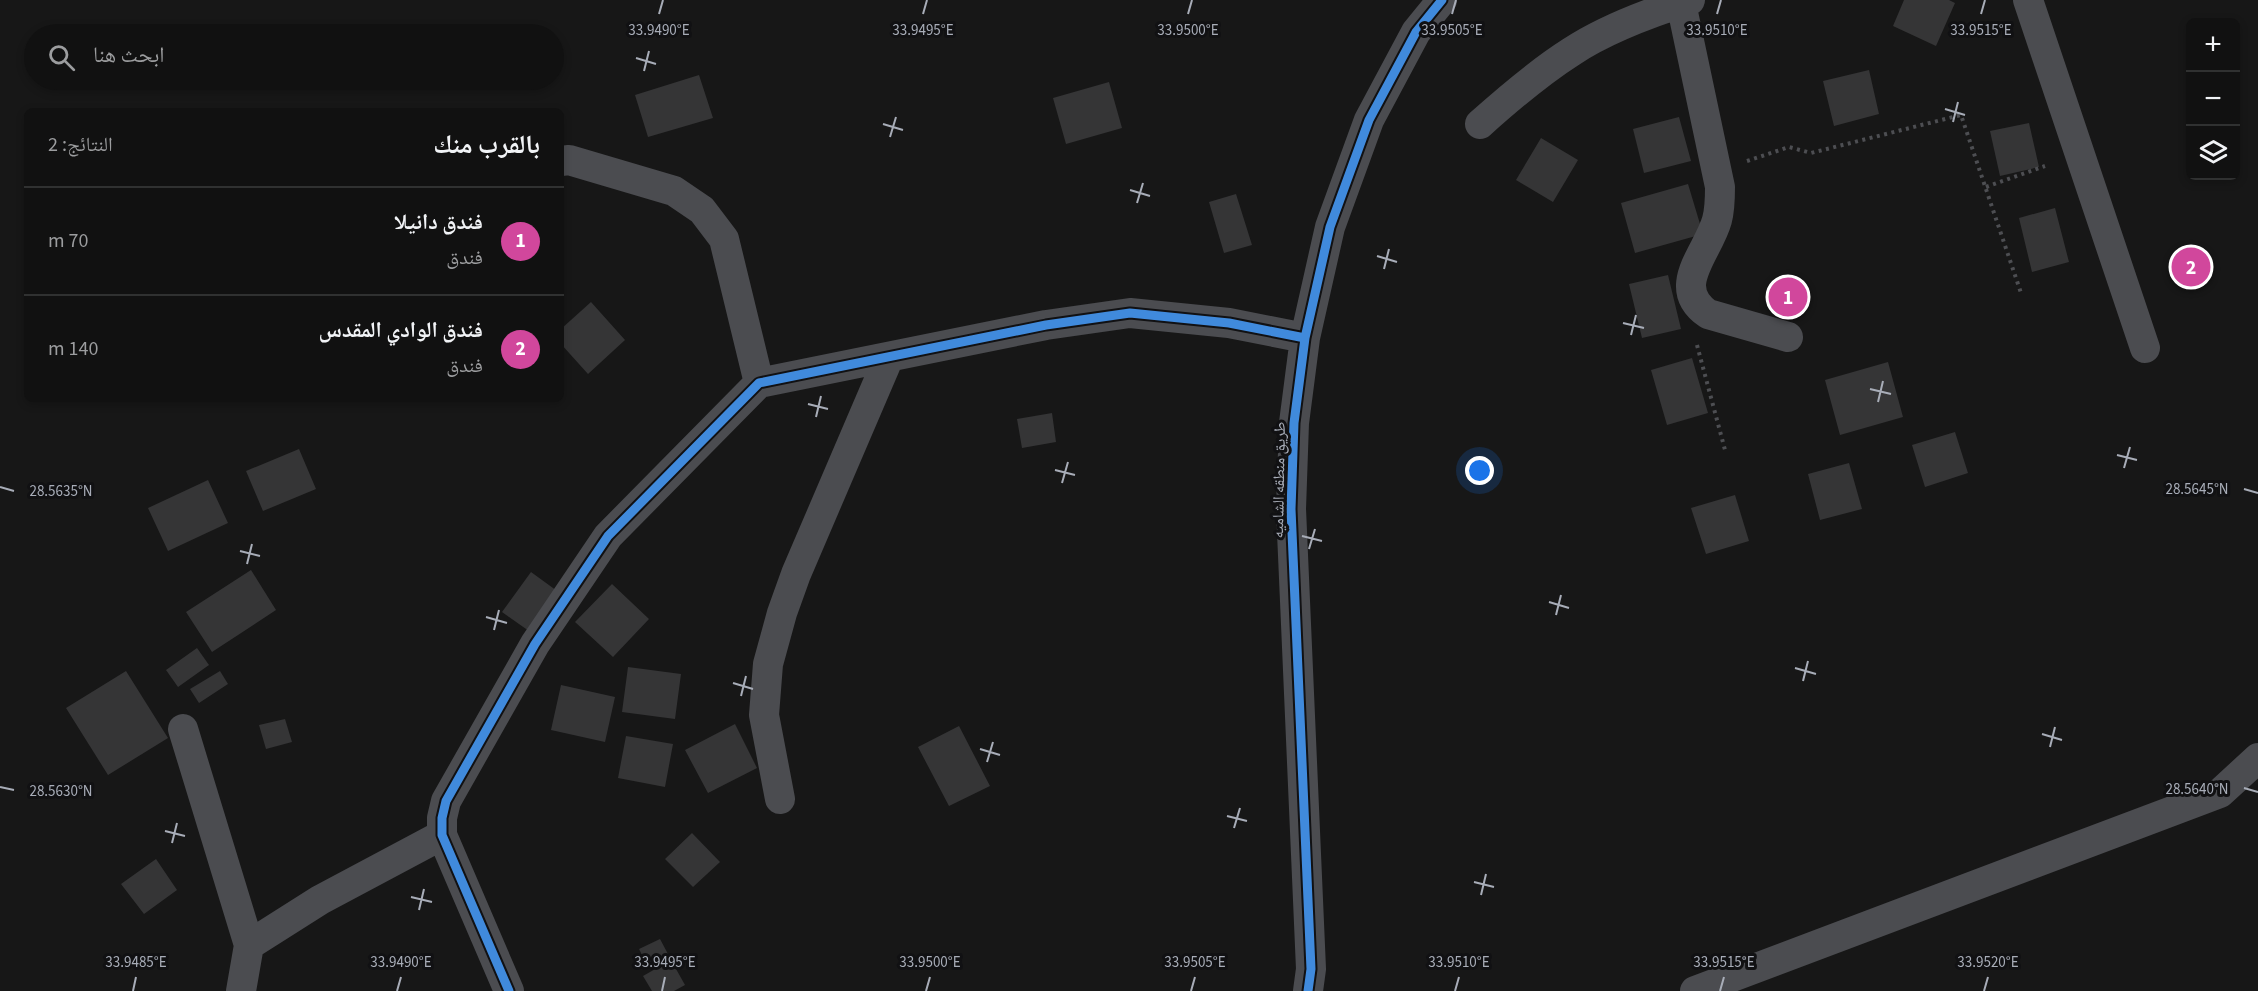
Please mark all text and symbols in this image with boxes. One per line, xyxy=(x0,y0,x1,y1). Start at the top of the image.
map controls xyxy=(2186,18,2240,180)
button: + xyxy=(2186,18,2240,72)
text: 33.9490°E xyxy=(628,20,690,41)
text: 33.9495°E xyxy=(892,20,954,41)
text: 33.9500°E xyxy=(1157,20,1219,41)
text: 33.9505°E xyxy=(1421,20,1483,41)
text: 33.9510°E xyxy=(1686,20,1748,41)
text: 33.9515°E xyxy=(1950,20,2012,41)
search box xyxy=(24,24,564,90)
text: ابحث هنا xyxy=(93,39,164,71)
icon: search xyxy=(45,41,78,74)
button: − xyxy=(2186,72,2240,126)
text: بالقرب منك xyxy=(433,126,540,163)
button: layers xyxy=(2186,126,2240,180)
text: النتائج: 2 xyxy=(48,131,113,159)
text: فندق دانيلا xyxy=(394,206,483,238)
text: 70 m xyxy=(48,227,88,255)
text: 1 xyxy=(515,227,526,255)
text: فندق xyxy=(446,244,483,272)
pin: 2 xyxy=(2172,244,2210,290)
pin: 1 xyxy=(1768,274,1808,320)
text: فندق الوادي المقدس xyxy=(319,314,483,346)
text: 140 m xyxy=(48,335,98,363)
text: 2 xyxy=(515,335,526,363)
text: فندق xyxy=(446,352,483,380)
street label: طريق منطقه الشاميه xyxy=(1267,421,1291,539)
your location xyxy=(1465,456,1494,485)
text: 28.5645°N xyxy=(2165,479,2229,500)
text: 28.5635°N xyxy=(29,481,93,502)
text: 28.5640°N xyxy=(2165,779,2229,800)
text: 28.5630°N xyxy=(29,781,93,802)
text: 33.9485°E xyxy=(105,952,167,973)
text: 33.9490°E xyxy=(370,952,432,973)
text: 33.9495°E xyxy=(634,952,696,973)
text: 33.9500°E xyxy=(899,952,961,973)
text: 33.9505°E xyxy=(1164,952,1226,973)
text: 33.9510°E xyxy=(1428,952,1490,973)
text: 33.9515°E xyxy=(1693,952,1755,973)
text: 33.9520°E xyxy=(1957,952,2019,973)

